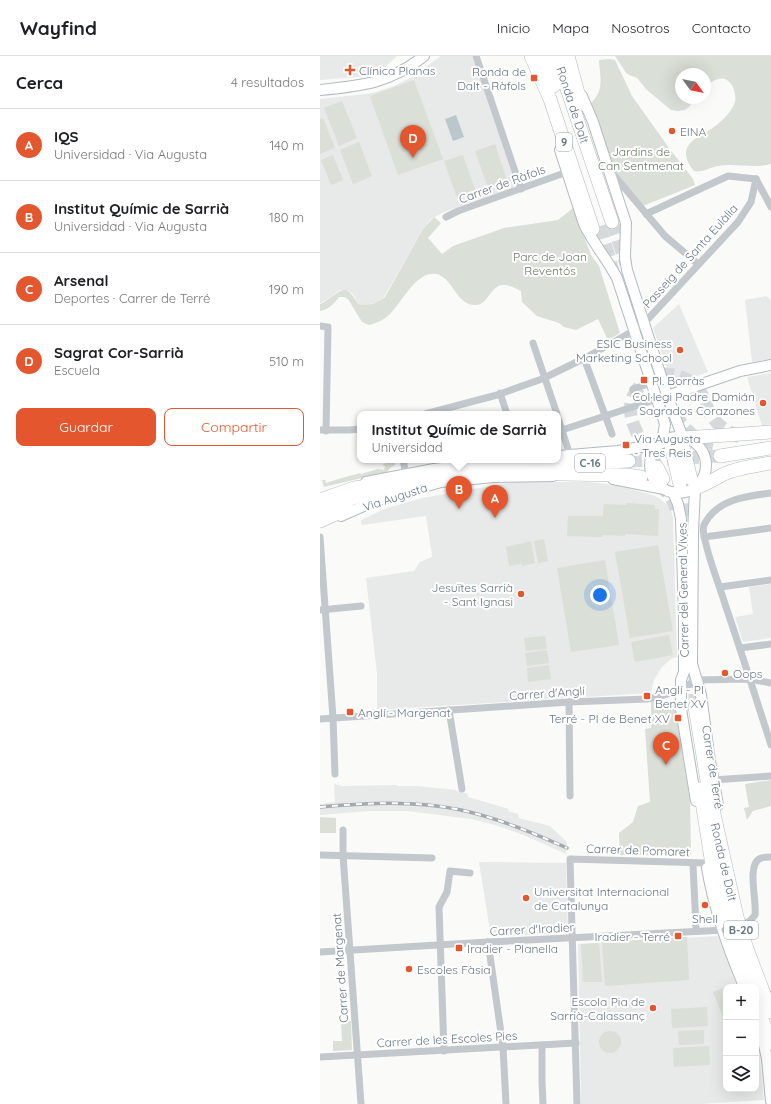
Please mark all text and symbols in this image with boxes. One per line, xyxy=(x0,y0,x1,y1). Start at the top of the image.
text: Wayfind xyxy=(20,16,97,40)
text: Inicio xyxy=(497,19,530,37)
text: Mapa xyxy=(552,19,589,37)
text: Nosotros xyxy=(611,19,670,37)
text: Contacto xyxy=(692,19,751,37)
place label: Clínica Planas xyxy=(359,63,436,78)
marker: Clínica Planas xyxy=(344,64,356,76)
place label: Ronda de Dalt - Ràfols xyxy=(457,64,526,93)
street label: Ronda de Dalt xyxy=(554,65,592,145)
north arrow xyxy=(675,68,711,104)
text: Cerca xyxy=(16,72,63,93)
marker: Ronda de Dalt - Ràfols xyxy=(529,73,539,83)
text: 4 resultados xyxy=(231,74,304,90)
place label: EINA xyxy=(680,124,707,139)
pin: D xyxy=(400,125,426,158)
marker: EINA xyxy=(667,126,677,136)
text: IQS xyxy=(54,127,78,146)
road number: 9 xyxy=(556,133,572,151)
text: A xyxy=(25,137,33,153)
text: 140 m xyxy=(269,137,304,153)
park label: Jardins de Can Sentmenat xyxy=(598,144,684,173)
text: Universidad · Via Augusta xyxy=(54,146,207,162)
street label: Carrer de Ràfols xyxy=(457,161,548,207)
text: Institut Químic de Sarrià xyxy=(54,199,229,218)
street label: Passeig de Santa Eulàlia xyxy=(639,201,741,311)
text: B xyxy=(25,209,33,225)
text: 180 m xyxy=(269,209,304,225)
text: Universidad · Via Augusta xyxy=(54,218,207,234)
park label: Parc de Joan Reventós xyxy=(513,249,587,278)
text: Arsenal xyxy=(54,271,109,290)
text: C xyxy=(25,281,33,297)
text: 190 m xyxy=(269,281,304,297)
text: Deportes · Carrer de Terré xyxy=(54,290,210,306)
place label: ESIC Business Marketing School xyxy=(576,336,672,365)
text: Sagrat Cor-Sarrià xyxy=(54,343,184,362)
marker: ESIC Business Marketing School xyxy=(675,345,685,355)
text: D xyxy=(24,353,34,369)
text: 510 m xyxy=(269,353,304,369)
text: Escuela xyxy=(54,362,100,378)
place label: Pl. Borràs xyxy=(652,373,705,388)
marker: Pl. Borràs xyxy=(639,375,649,385)
place label: Col·legi Padre Damián Sagrados Corazones xyxy=(632,389,755,418)
marker: Col·legi Padre Damián Sagrados Corazones xyxy=(758,398,768,408)
button: Guardar xyxy=(16,408,156,446)
button: Compartir xyxy=(164,408,304,446)
popup xyxy=(357,411,561,463)
text: Institut Químic de Sarrià xyxy=(371,420,547,439)
place label: Via Augusta - Tres Reis xyxy=(634,431,701,460)
text: Universidad xyxy=(371,439,443,455)
marker: Via Augusta - Tres Reis xyxy=(621,440,631,450)
road number: C-16 xyxy=(575,454,605,472)
pin: B xyxy=(446,476,472,509)
street label: Via Augusta xyxy=(361,480,429,514)
pin: A xyxy=(482,485,508,518)
street label: Carrer del General Vives xyxy=(674,522,692,657)
place label: Jesuïtes Sarrià - Sant Ignasi xyxy=(432,580,513,609)
your location xyxy=(590,585,610,605)
marker: Jesuïtes Sarrià - Sant Ignasi xyxy=(516,589,526,599)
place label: Oops xyxy=(733,666,763,681)
marker: Oops xyxy=(720,668,730,678)
place label: Anglí - Pl Benet XV xyxy=(655,682,706,711)
street label: Carrer d'Anglí xyxy=(509,683,586,703)
marker: Anglí - Pl Benet XV xyxy=(642,691,652,701)
place label: Anglí - Margenat xyxy=(358,705,451,720)
marker: Anglí - Margenat xyxy=(345,707,355,717)
place label: Terré - Pl de Benet XV xyxy=(549,711,670,726)
marker: Terré - Pl de Benet XV xyxy=(673,713,683,723)
street label: Carrer de Terré xyxy=(699,724,727,810)
pin: C xyxy=(653,732,679,765)
street label: Ronda de Dalt xyxy=(708,821,740,903)
street label: Carrer de Pomaret xyxy=(586,841,690,859)
place label: Universitat Internacional de Catalunya xyxy=(534,884,669,913)
marker: Universitat Internacional de Catalunya xyxy=(521,893,531,903)
marker: Shell xyxy=(700,900,710,910)
place label: Shell xyxy=(692,911,718,926)
street label: Carrer de Margenat xyxy=(329,913,351,1023)
street label: Carrer d'Iradier xyxy=(489,919,575,939)
road number: B-20 xyxy=(724,921,758,939)
place label: Iradier - Terré xyxy=(594,929,670,944)
marker: Iradier - Terré xyxy=(673,931,683,941)
place label: Iradier - Planella xyxy=(467,941,558,956)
marker: Iradier - Planella xyxy=(454,943,464,953)
place label: Escoles Fàsia xyxy=(417,962,491,977)
marker: Escoles Fàsia xyxy=(404,964,414,974)
map controls xyxy=(723,984,759,1092)
button: + xyxy=(723,984,759,1020)
place label: Escola Pia de Sarrià-Calassanç xyxy=(550,994,645,1023)
marker: Escola Pia de Sarrià-Calassanç xyxy=(648,1003,658,1013)
button: − xyxy=(723,1020,759,1056)
street label: Carrer de les Escoles Pies xyxy=(376,1028,518,1050)
button: layers xyxy=(723,1056,759,1092)

